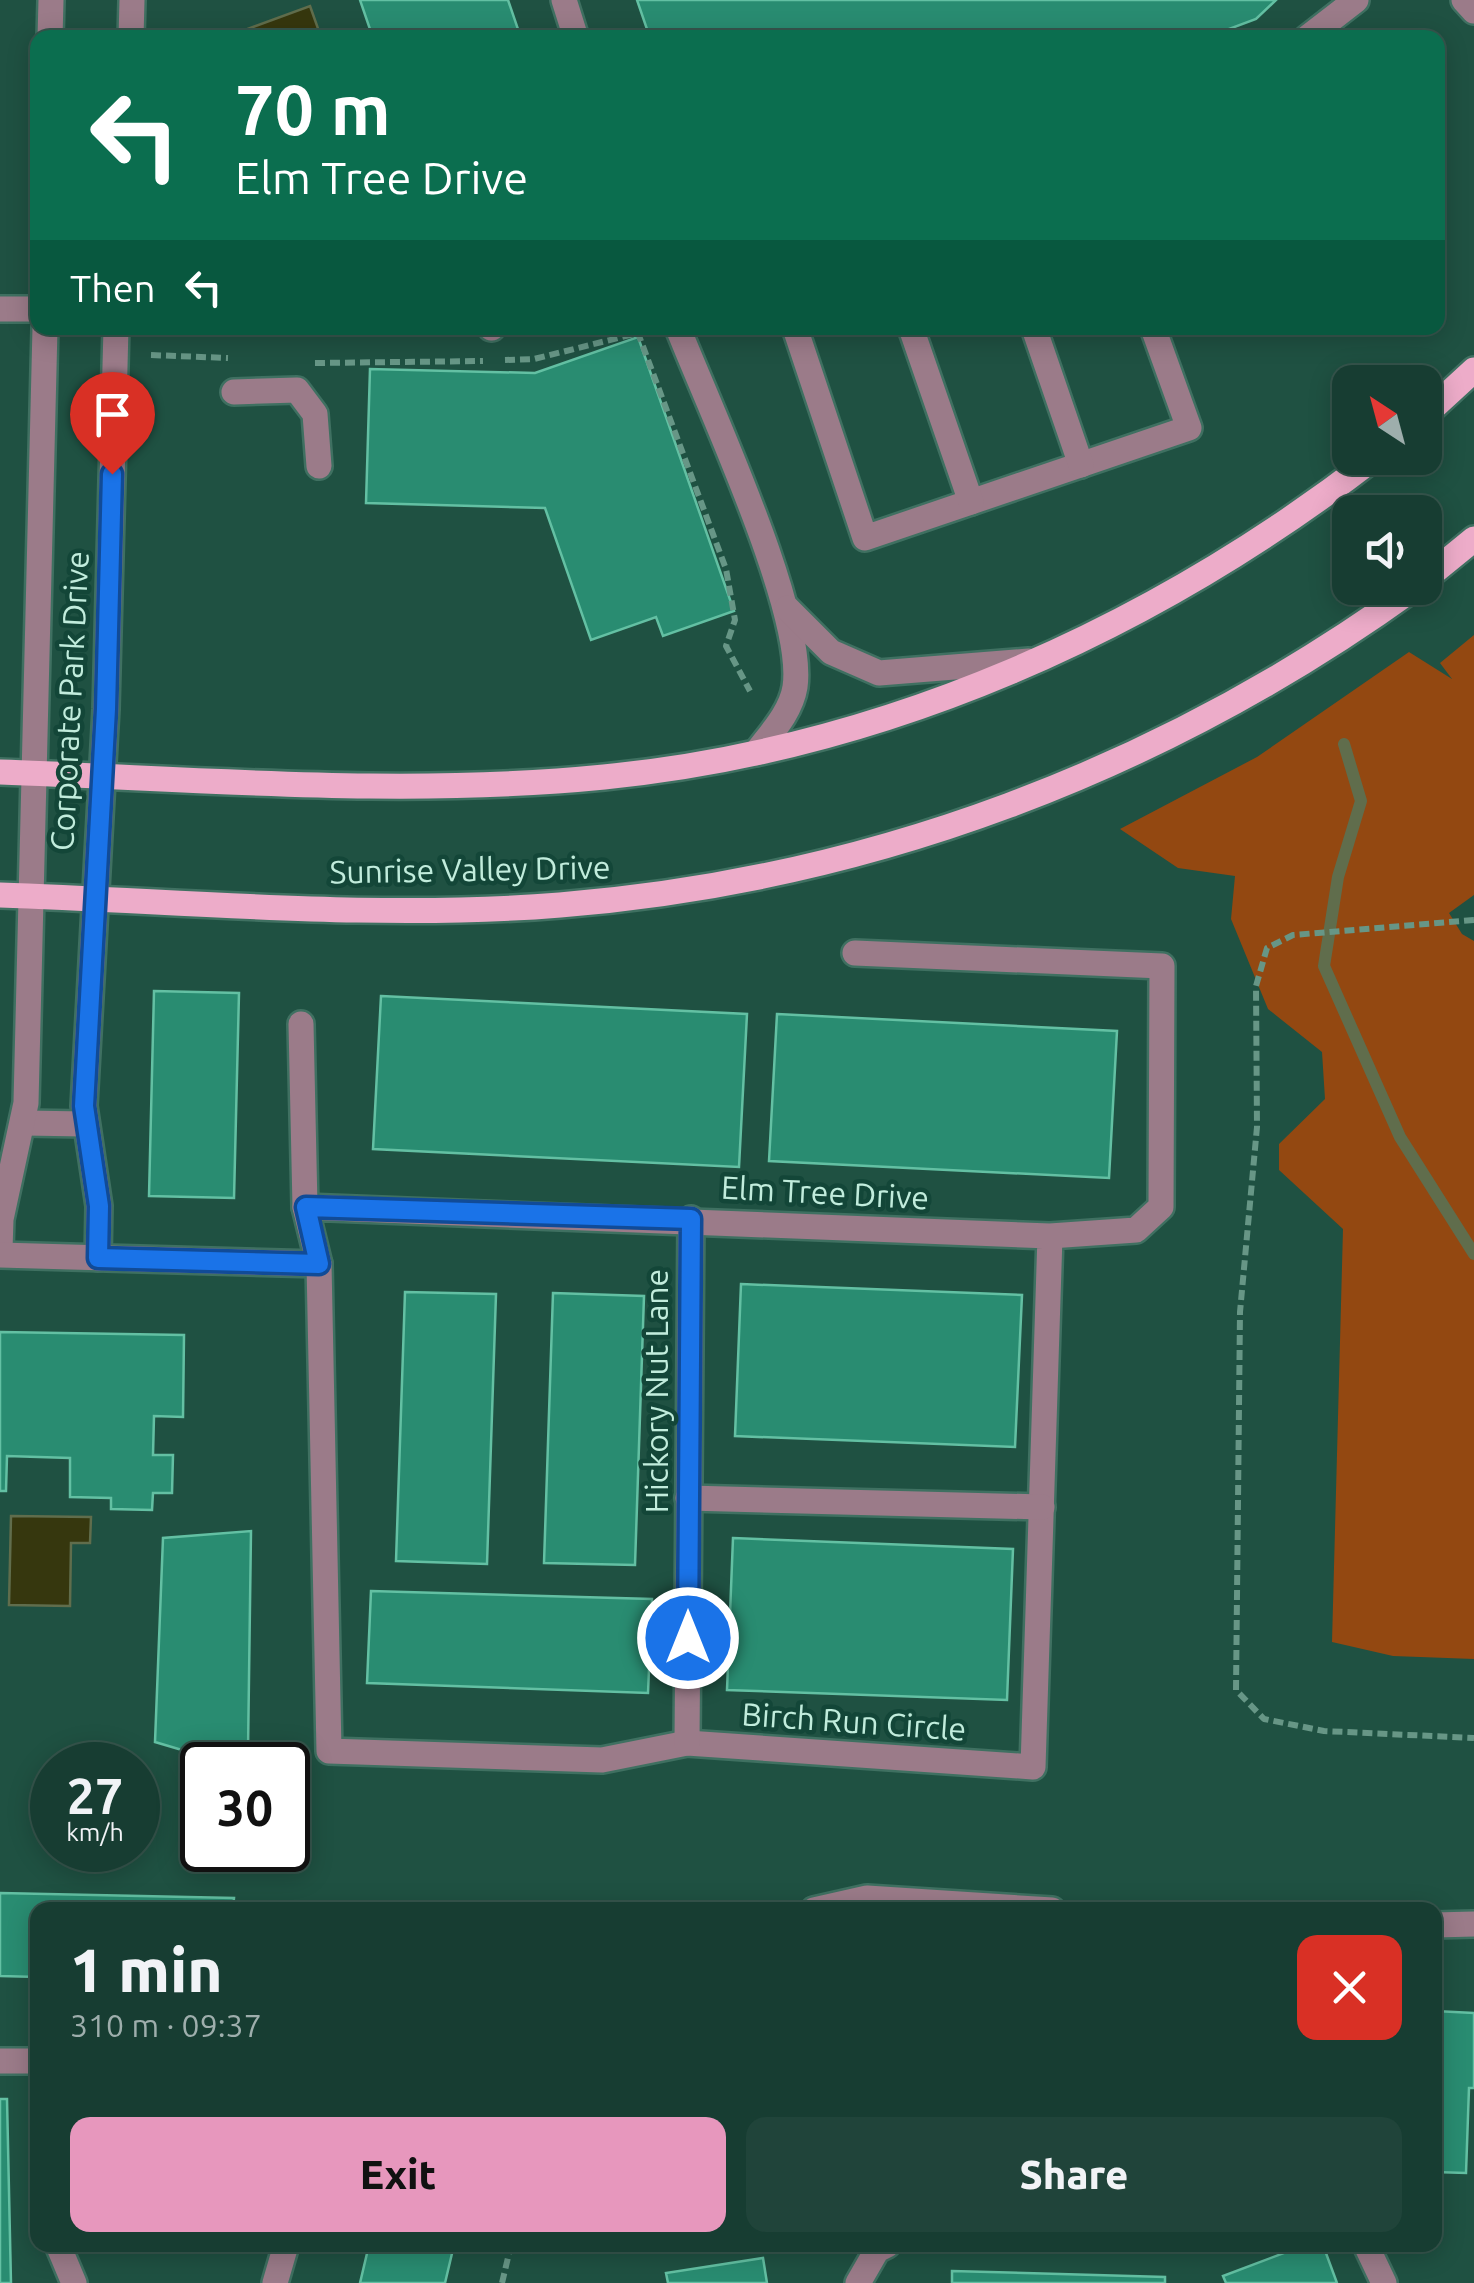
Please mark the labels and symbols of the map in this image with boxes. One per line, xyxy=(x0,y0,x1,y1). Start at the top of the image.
north arrow xyxy=(1332,365,1442,475)
pin xyxy=(70,372,155,475)
street label: Corporate Park Drive xyxy=(43,550,95,852)
street label: Sunrise Valley Drive xyxy=(329,849,611,889)
street label: Elm Tree Drive xyxy=(720,1169,930,1215)
street label: Hickory Nut Lane xyxy=(638,1269,674,1513)
position arrow xyxy=(636,1586,740,1690)
street label: Birch Run Circle xyxy=(741,1695,968,1747)
speed limit sign: 30 xyxy=(180,1742,310,1872)

